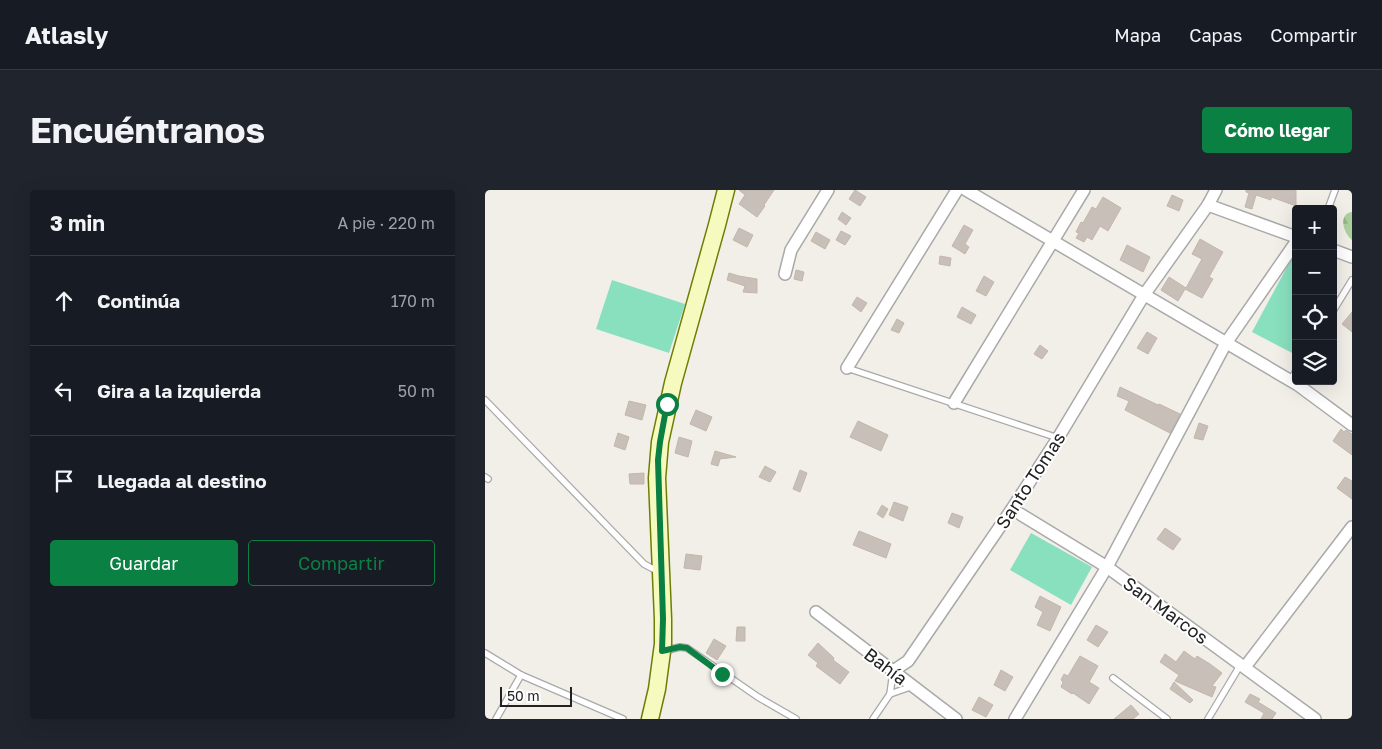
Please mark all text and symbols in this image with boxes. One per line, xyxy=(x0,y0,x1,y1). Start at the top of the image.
text: Atlasly xyxy=(25,20,108,49)
text: Mapa xyxy=(1114,24,1161,46)
text: Capas xyxy=(1189,24,1242,46)
text: Compartir xyxy=(1270,24,1357,46)
button: Cómo llegar xyxy=(1202,107,1352,153)
text: Encuéntranos xyxy=(30,109,265,151)
map controls xyxy=(1292,205,1337,385)
button: + xyxy=(1292,205,1337,250)
text: 3 min xyxy=(50,210,105,236)
text: A pie · 220 m xyxy=(337,213,435,233)
button: − xyxy=(1292,250,1337,295)
icon: ahead xyxy=(50,287,78,315)
text: Continúa xyxy=(97,289,180,312)
text: 170 m xyxy=(391,291,435,311)
button: locate xyxy=(1292,295,1337,340)
button: layers xyxy=(1292,340,1337,385)
icon: left xyxy=(50,377,78,405)
text: Gira a la izquierda xyxy=(97,379,261,402)
text: 50 m xyxy=(398,381,435,401)
route start xyxy=(656,393,679,416)
street label: Santo Tomas xyxy=(991,427,1069,533)
icon: arrive xyxy=(50,467,78,495)
text: Llegada al destino xyxy=(97,469,267,492)
button: Guardar xyxy=(50,540,238,586)
button: Compartir xyxy=(248,540,435,586)
street label: San Marcos xyxy=(1119,572,1213,648)
street label: Bahía xyxy=(860,643,912,689)
route end xyxy=(711,663,734,686)
scale bar xyxy=(500,684,573,707)
text: 50 m xyxy=(507,687,540,704)

